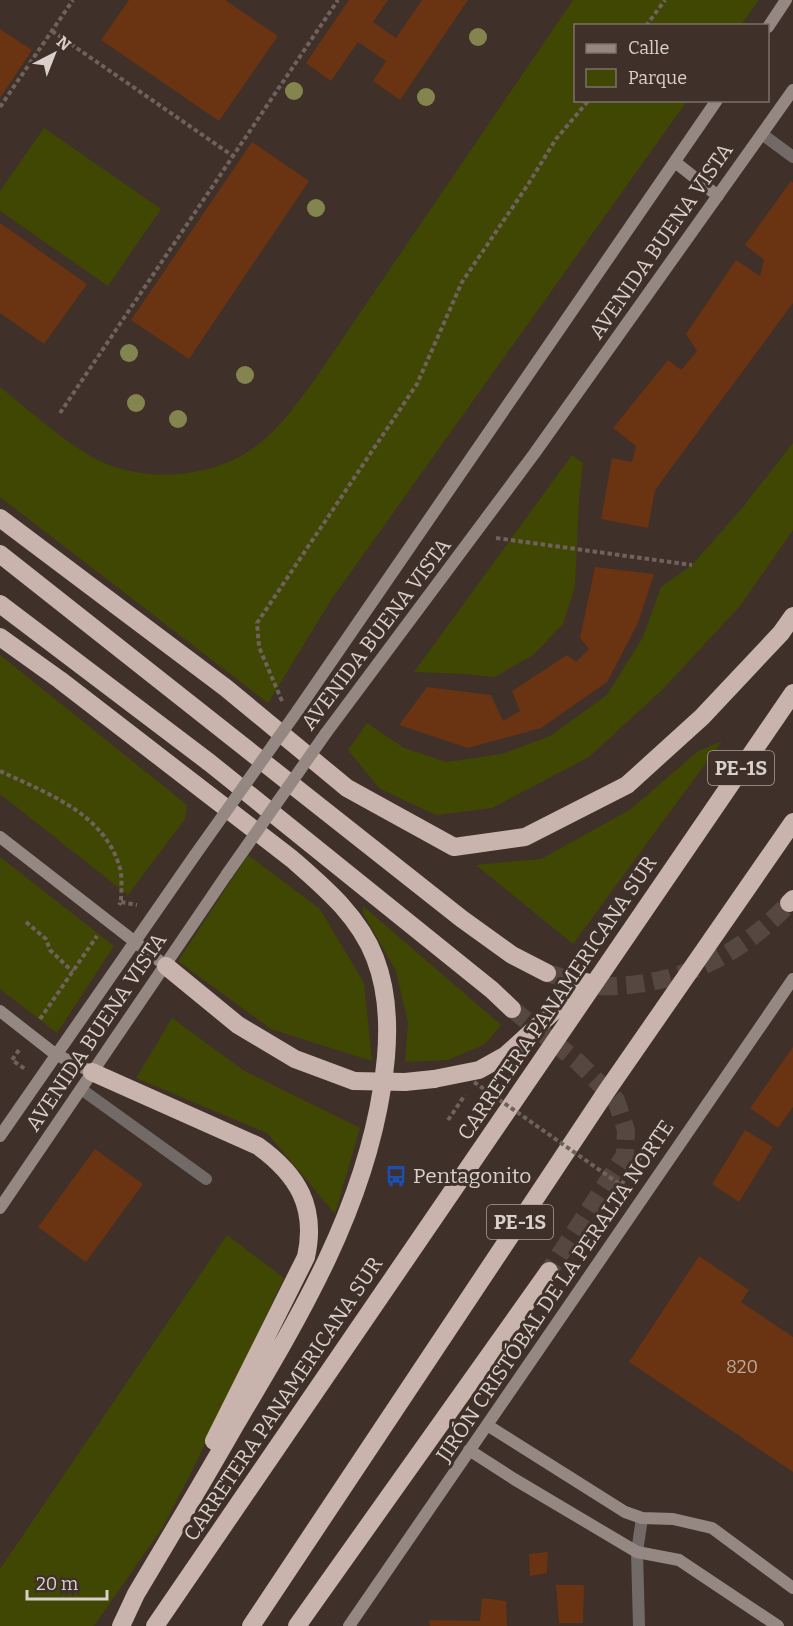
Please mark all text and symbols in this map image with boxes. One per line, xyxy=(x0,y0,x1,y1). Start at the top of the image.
north arrow xyxy=(24,24,84,84)
legend xyxy=(574,24,769,102)
text: N xyxy=(53,32,75,54)
text: Calle xyxy=(628,37,669,59)
text: Parque xyxy=(628,67,687,89)
street label: AVENIDA BUENA VISTA xyxy=(583,138,739,344)
street label: AVENIDA BUENA VISTA xyxy=(295,533,457,735)
road number: PE-1S xyxy=(708,751,774,785)
street label: CARRETERA PANAMERICANA SUR xyxy=(452,851,662,1145)
street label: AVENIDA BUENA VISTA xyxy=(20,928,172,1136)
street label: JIRÓN CRISTÓBAL DE LA PERALTA NORTE xyxy=(430,1115,679,1468)
place label: Pentagonito xyxy=(413,1163,531,1189)
bus stop icon: Pentagonito xyxy=(384,1164,408,1188)
road number: PE-1S xyxy=(487,1205,553,1239)
street label: CARRETERA PANAMERICANA SUR xyxy=(178,1252,388,1546)
house number: 820 xyxy=(726,1356,758,1378)
scale bar xyxy=(27,1563,106,1601)
text: 20 m xyxy=(36,1573,78,1595)

